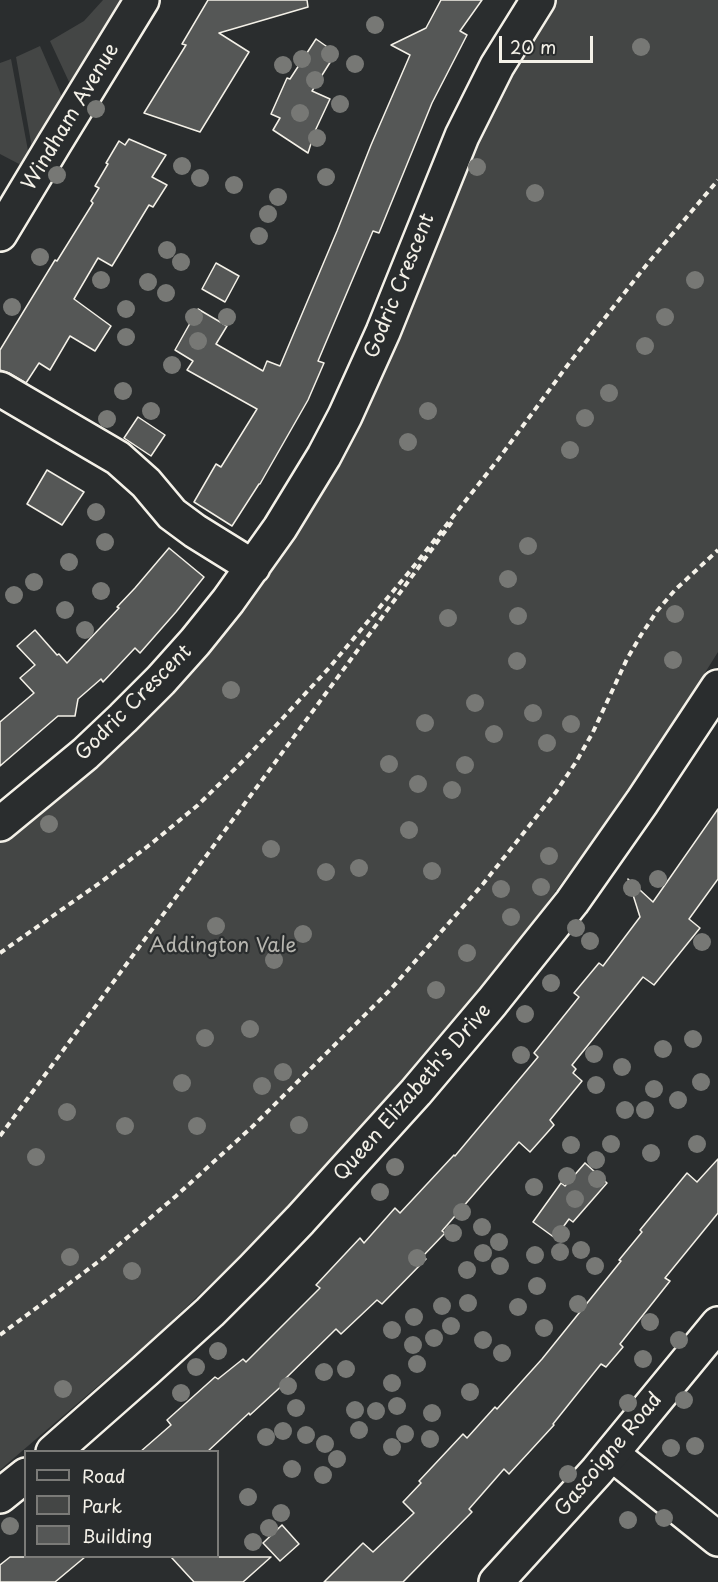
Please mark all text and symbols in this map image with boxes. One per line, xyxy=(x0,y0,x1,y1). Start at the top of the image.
scale bar xyxy=(502,24,596,62)
text: 20 m xyxy=(510,33,556,60)
street label: Windham Avenue xyxy=(18,39,124,195)
street label: Godric Crescent xyxy=(360,210,440,362)
street label: Godric Crescent xyxy=(71,640,197,766)
park label: Addington Vale xyxy=(149,934,297,958)
street label: Queen Elizabeth's Drive xyxy=(329,999,497,1187)
street label: Gascoigne Road xyxy=(550,1388,668,1522)
legend xyxy=(24,1450,219,1558)
text: Road xyxy=(82,1462,126,1489)
text: Park xyxy=(82,1492,122,1519)
text: Building xyxy=(82,1522,152,1549)

